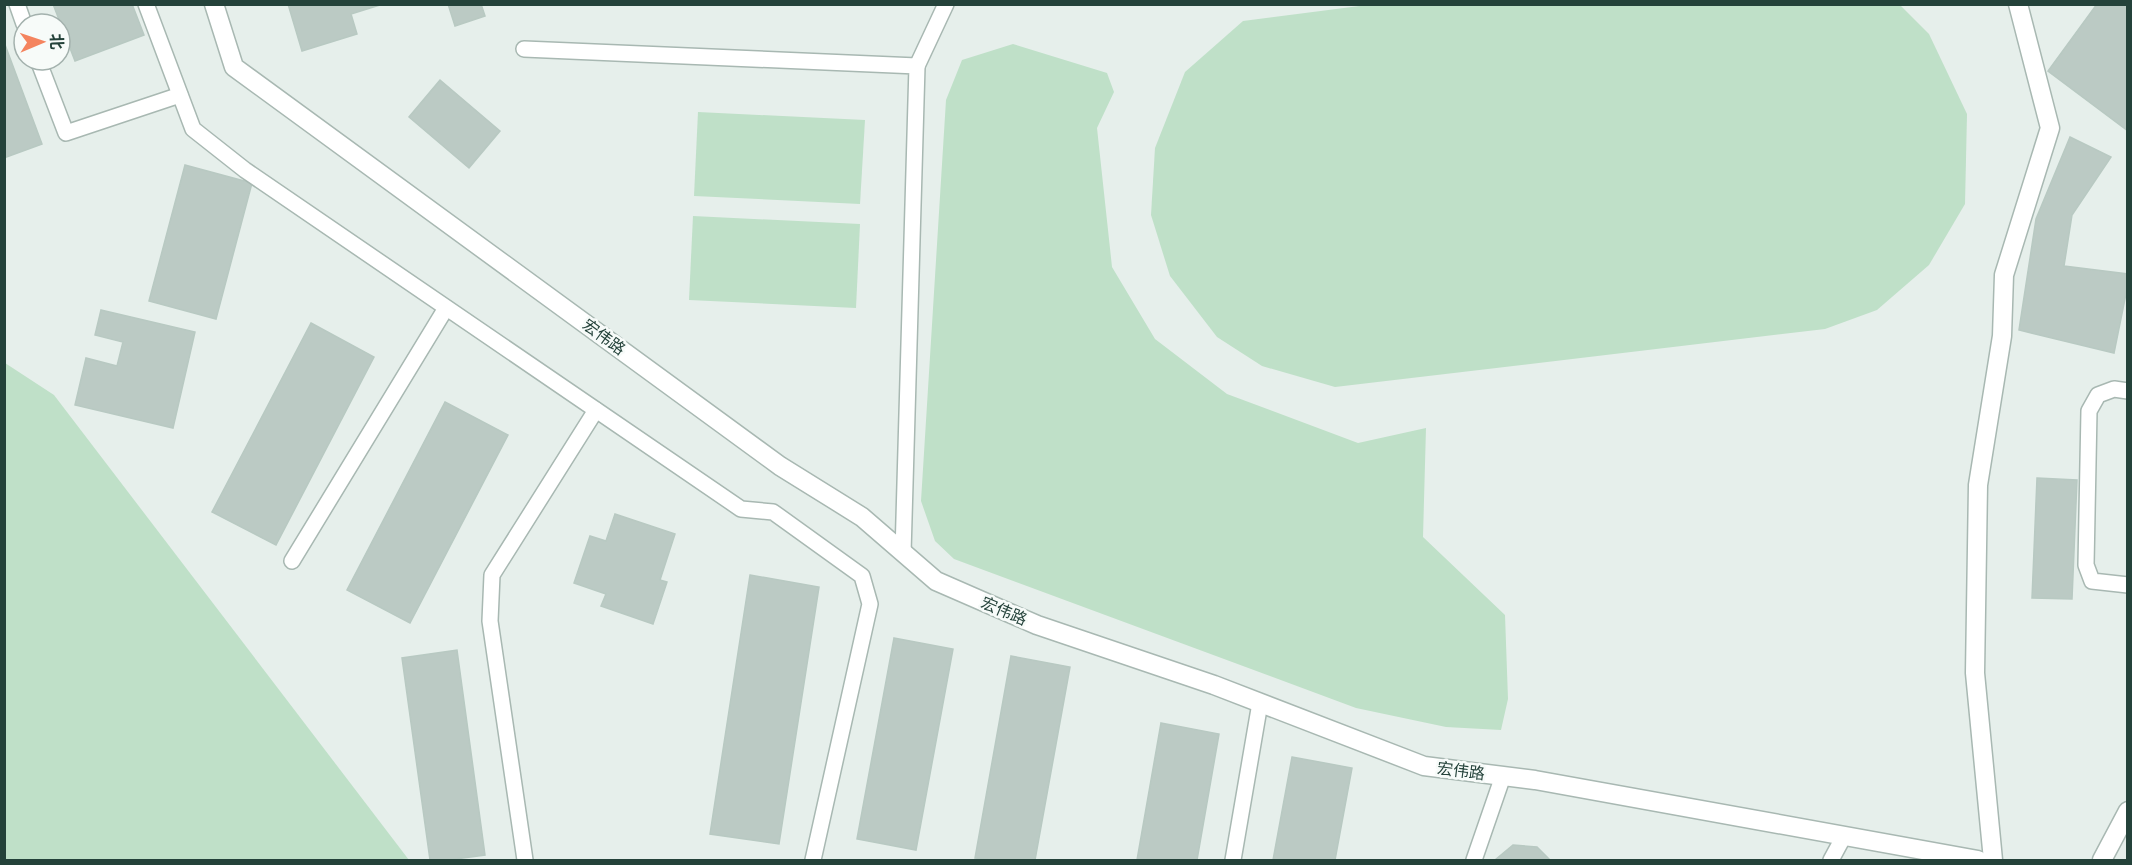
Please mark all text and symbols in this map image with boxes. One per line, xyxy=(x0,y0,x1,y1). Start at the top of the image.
north arrow xyxy=(12,12,72,72)
text: 北 xyxy=(45,33,68,50)
street label: 宏伟路 xyxy=(578,314,630,360)
street label: 宏伟路 xyxy=(977,591,1031,631)
street label: 宏伟路 xyxy=(1436,757,1486,785)

